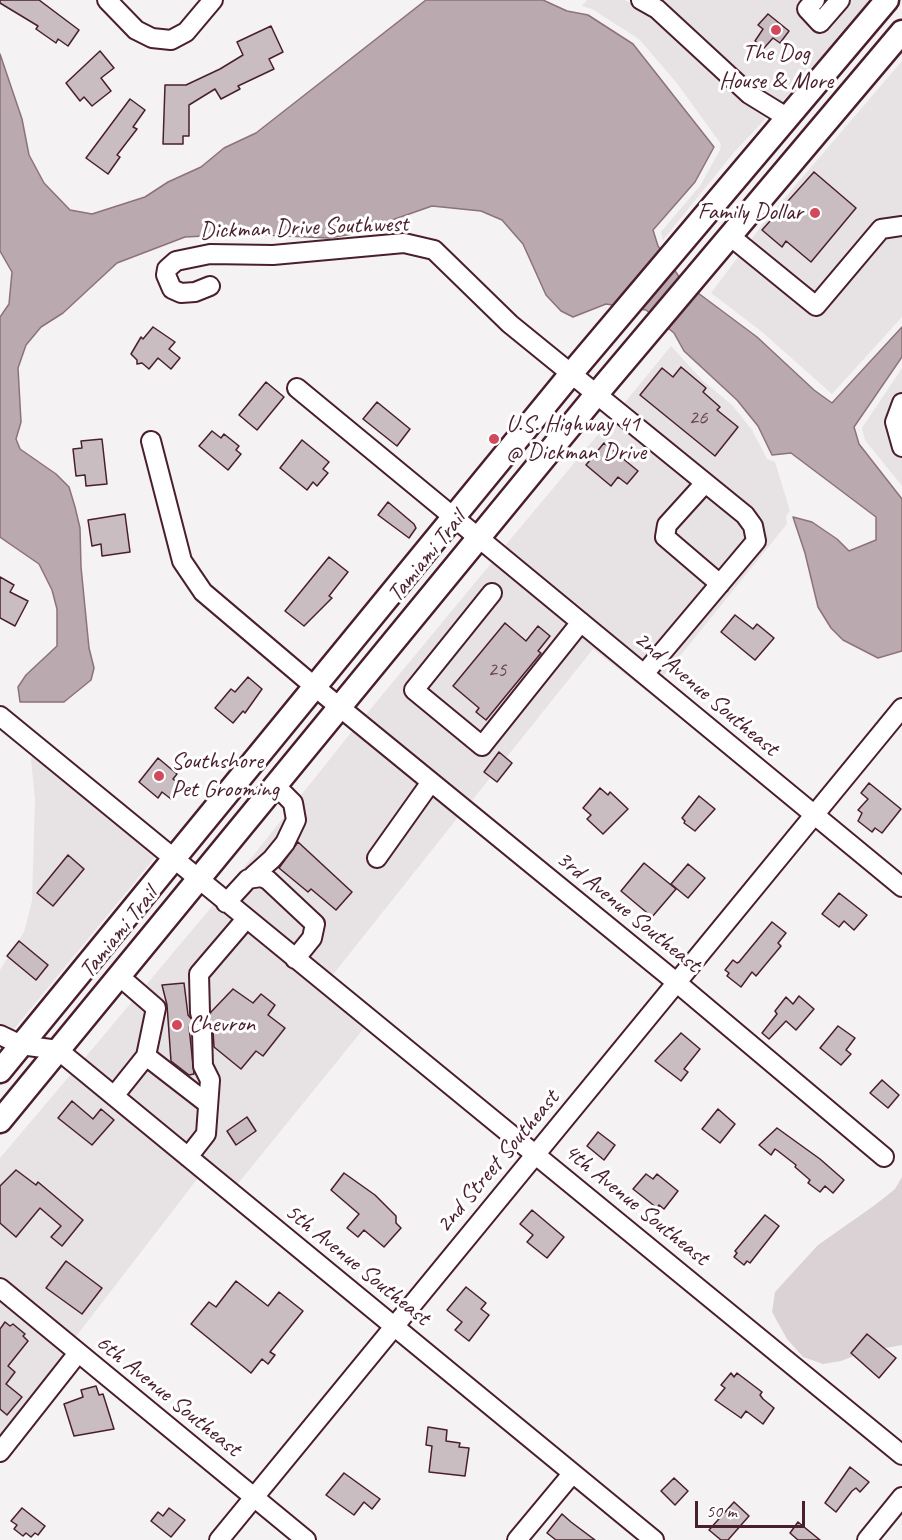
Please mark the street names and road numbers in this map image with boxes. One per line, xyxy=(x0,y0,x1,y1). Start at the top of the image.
street label: Dickman Drive Southwest xyxy=(199,210,409,246)
street label: Tamiami Trail xyxy=(382,506,472,608)
street label: 2nd Avenue Southeast xyxy=(628,625,784,763)
street label: 3rd Avenue Southeast xyxy=(550,845,706,979)
street label: Tamiami Trail xyxy=(74,882,164,984)
street label: 2nd Street Southeast xyxy=(430,1085,566,1239)
street label: 4th Avenue Southeast xyxy=(558,1138,714,1272)
street label: 5th Avenue Southeast xyxy=(279,1198,435,1332)
street label: 6th Avenue Southeast xyxy=(90,1329,246,1463)

